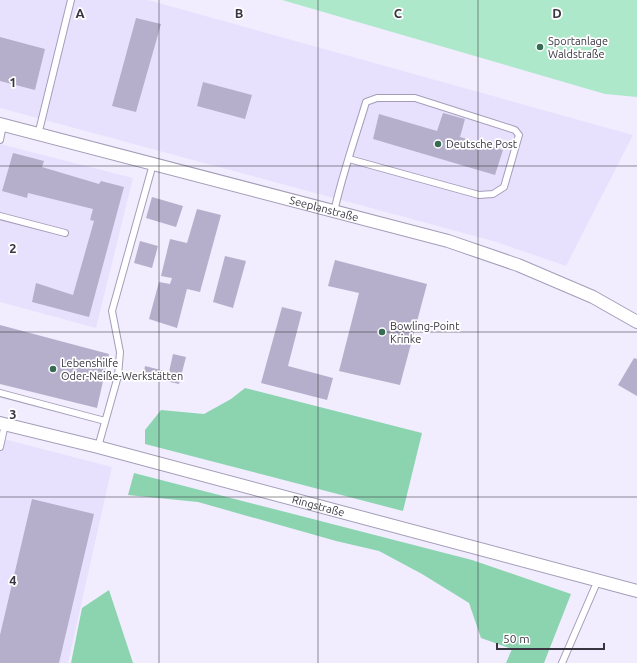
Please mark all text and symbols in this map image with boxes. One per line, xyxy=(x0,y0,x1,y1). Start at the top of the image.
text: A xyxy=(75,6,85,20)
text: B xyxy=(235,6,244,20)
text: C xyxy=(394,6,403,20)
text: D xyxy=(552,6,562,20)
place label: Sportanlage Waldstraße xyxy=(548,35,608,60)
marker: Sportanlage Waldstraße xyxy=(535,42,545,52)
text: 1 xyxy=(9,75,17,89)
place label: Deutsche Post xyxy=(446,138,518,150)
marker: Deutsche Post xyxy=(433,139,443,149)
street label: Seeplanstraße xyxy=(288,194,360,223)
text: 2 xyxy=(9,241,17,255)
place label: Bowling-Point Krinke xyxy=(390,320,460,345)
marker: Bowling-Point Krinke xyxy=(377,327,387,337)
place label: Lebenshilfe Oder-Neiße-Werkstätten xyxy=(61,357,183,382)
marker: Lebenshilfe Oder-Neiße-Werkstätten xyxy=(48,364,58,374)
text: 3 xyxy=(9,407,17,421)
street label: Ringstraße xyxy=(291,493,346,519)
text: 4 xyxy=(9,573,17,587)
scale bar xyxy=(497,625,604,651)
text: 50 m xyxy=(503,632,530,645)

